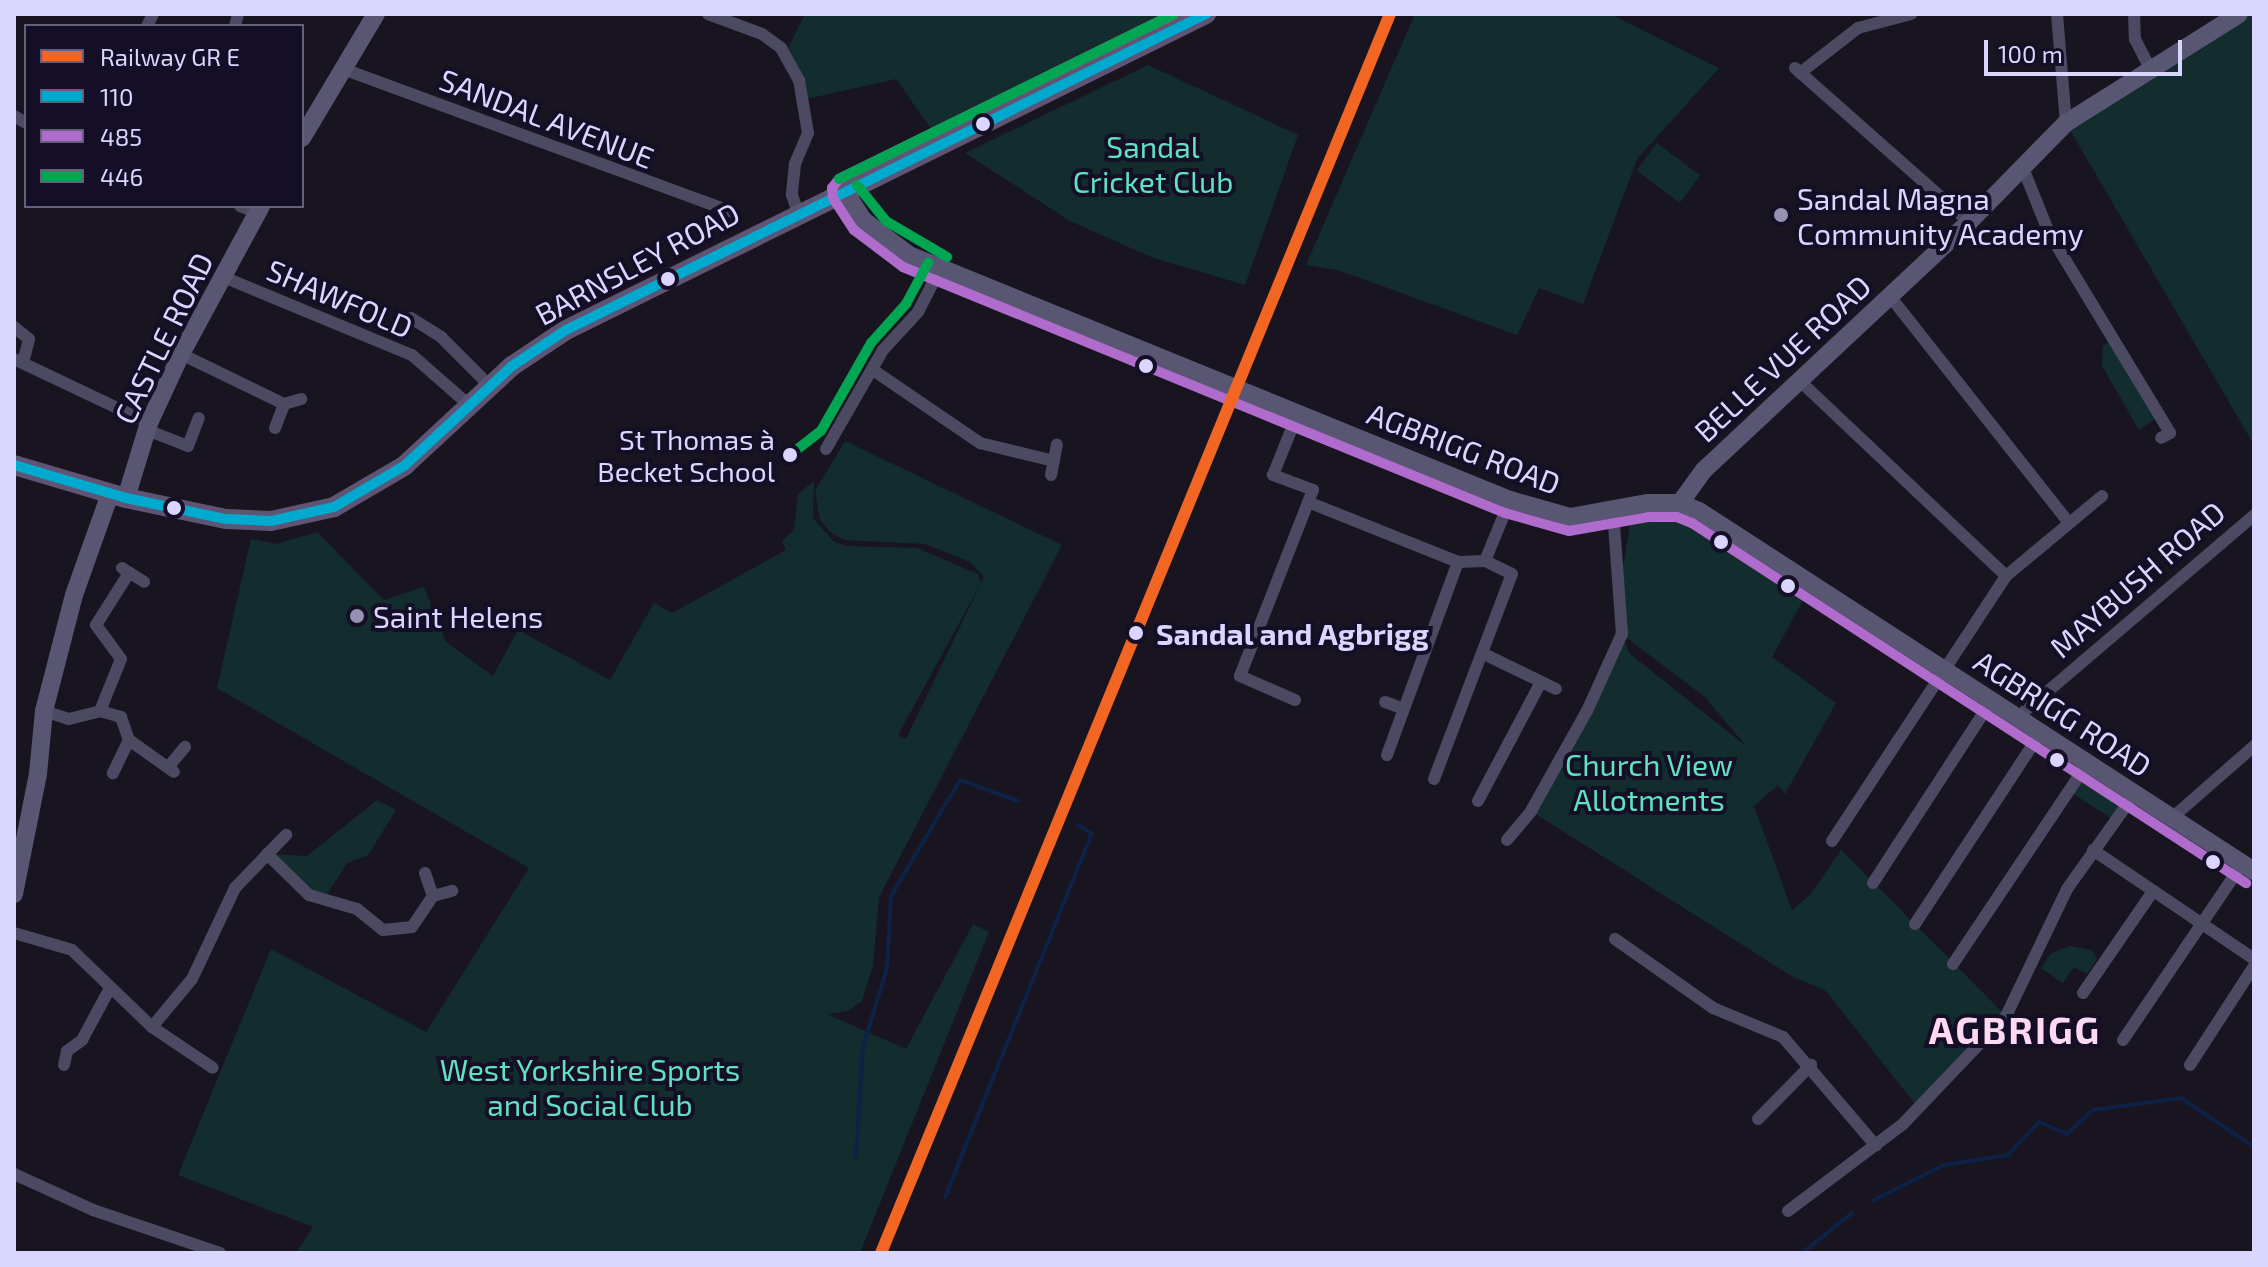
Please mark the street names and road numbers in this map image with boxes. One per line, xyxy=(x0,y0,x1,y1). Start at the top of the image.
street label: SANDAL AVENUE xyxy=(434,60,660,176)
street label: BARNSLEY ROAD xyxy=(528,194,746,332)
street label: CASTLE ROAD xyxy=(106,247,220,429)
street label: SHAWFOLD xyxy=(262,251,418,345)
street label: BELLE VUE ROAD xyxy=(1686,267,1878,449)
street label: AGBRIGG ROAD xyxy=(1362,395,1566,501)
street label: MAYBUSH ROAD xyxy=(2042,493,2232,665)
street label: AGBRIGG ROAD xyxy=(1968,642,2158,784)

